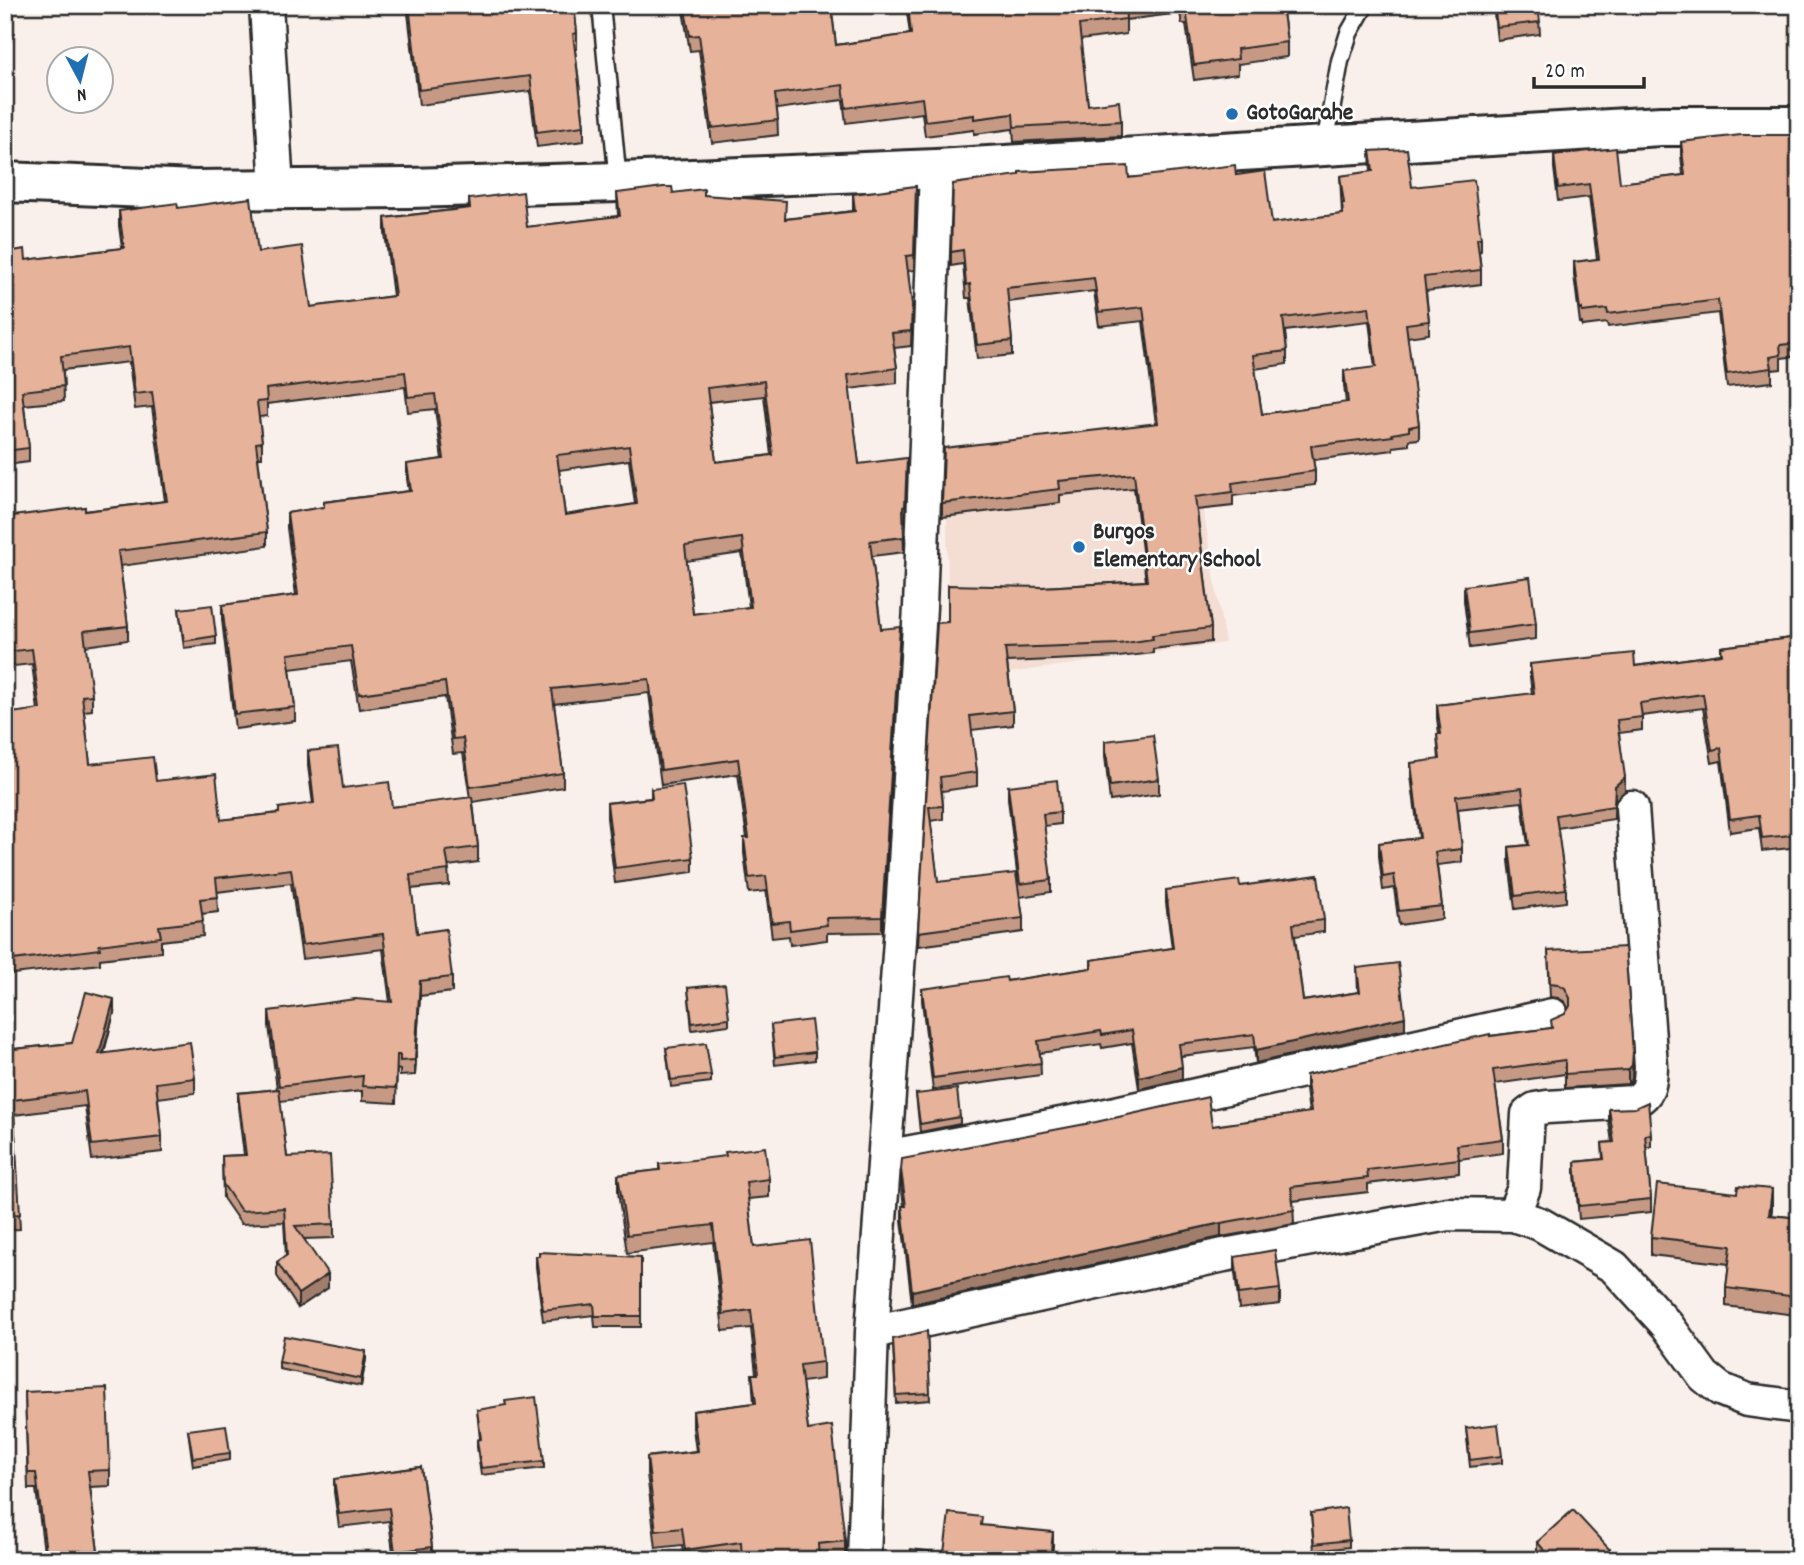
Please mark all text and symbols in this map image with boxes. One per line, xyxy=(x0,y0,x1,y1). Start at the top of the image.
north arrow xyxy=(46,46,116,116)
scale bar xyxy=(1534,46,1645,90)
text: 20 m xyxy=(1545,58,1585,88)
text: N xyxy=(75,79,88,107)
place label: GotoGarahe xyxy=(1246,97,1354,131)
marker: GotoGarahe xyxy=(1224,106,1240,122)
place label: Burgos Elementary School xyxy=(1093,516,1261,578)
marker: Burgos Elementary School xyxy=(1071,539,1087,555)

